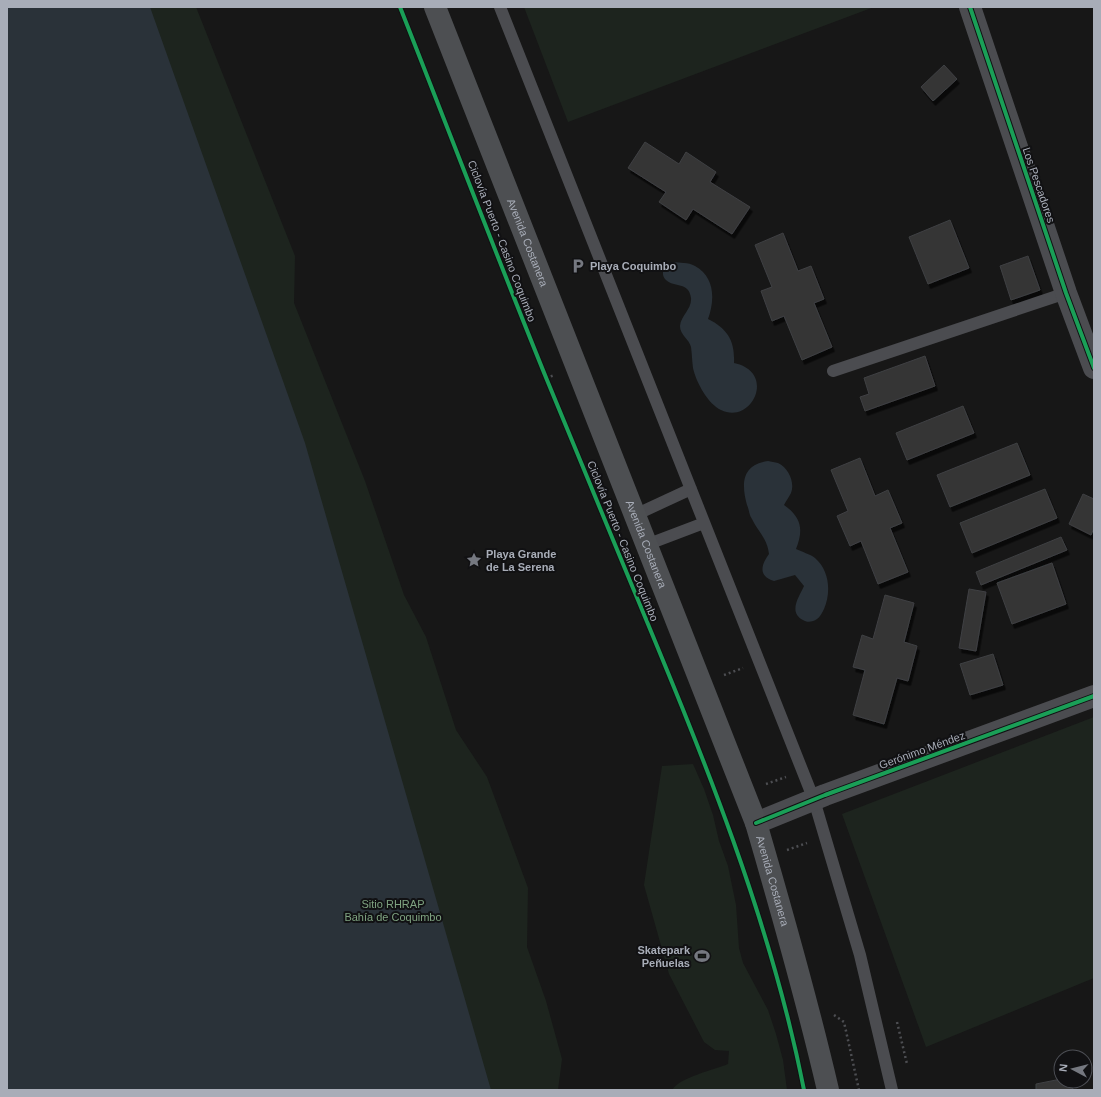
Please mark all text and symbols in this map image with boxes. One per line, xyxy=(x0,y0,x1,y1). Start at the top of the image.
street label: Los Pescadores xyxy=(1020,146,1058,225)
street label: Ciclovía Puerto - Casino Coquimbo xyxy=(466,159,538,323)
street label: Avenida Costanera xyxy=(505,197,551,289)
parking icon: Playa Coquimbo xyxy=(569,257,587,275)
place label: Playa Coquimbo xyxy=(590,260,676,272)
street label: Ciclovía Puerto - Casino Coquimbo xyxy=(585,459,661,623)
street label: Avenida Costanera xyxy=(624,498,669,590)
place label: Playa Grande de La Serena xyxy=(486,548,556,573)
place icon: Playa Grande de La Serena xyxy=(465,551,483,569)
street label: Gerónimo Méndez xyxy=(877,729,967,771)
street label: Avenida Costanera xyxy=(754,834,792,928)
park label: Sitio RHRAP Bahía de Coquimbo xyxy=(344,898,442,923)
place label: Skatepark Peñuelas xyxy=(637,944,691,969)
sports icon: Skatepark Peñuelas xyxy=(693,947,711,965)
north arrow xyxy=(1053,1049,1093,1089)
text: N xyxy=(1057,1063,1070,1072)

